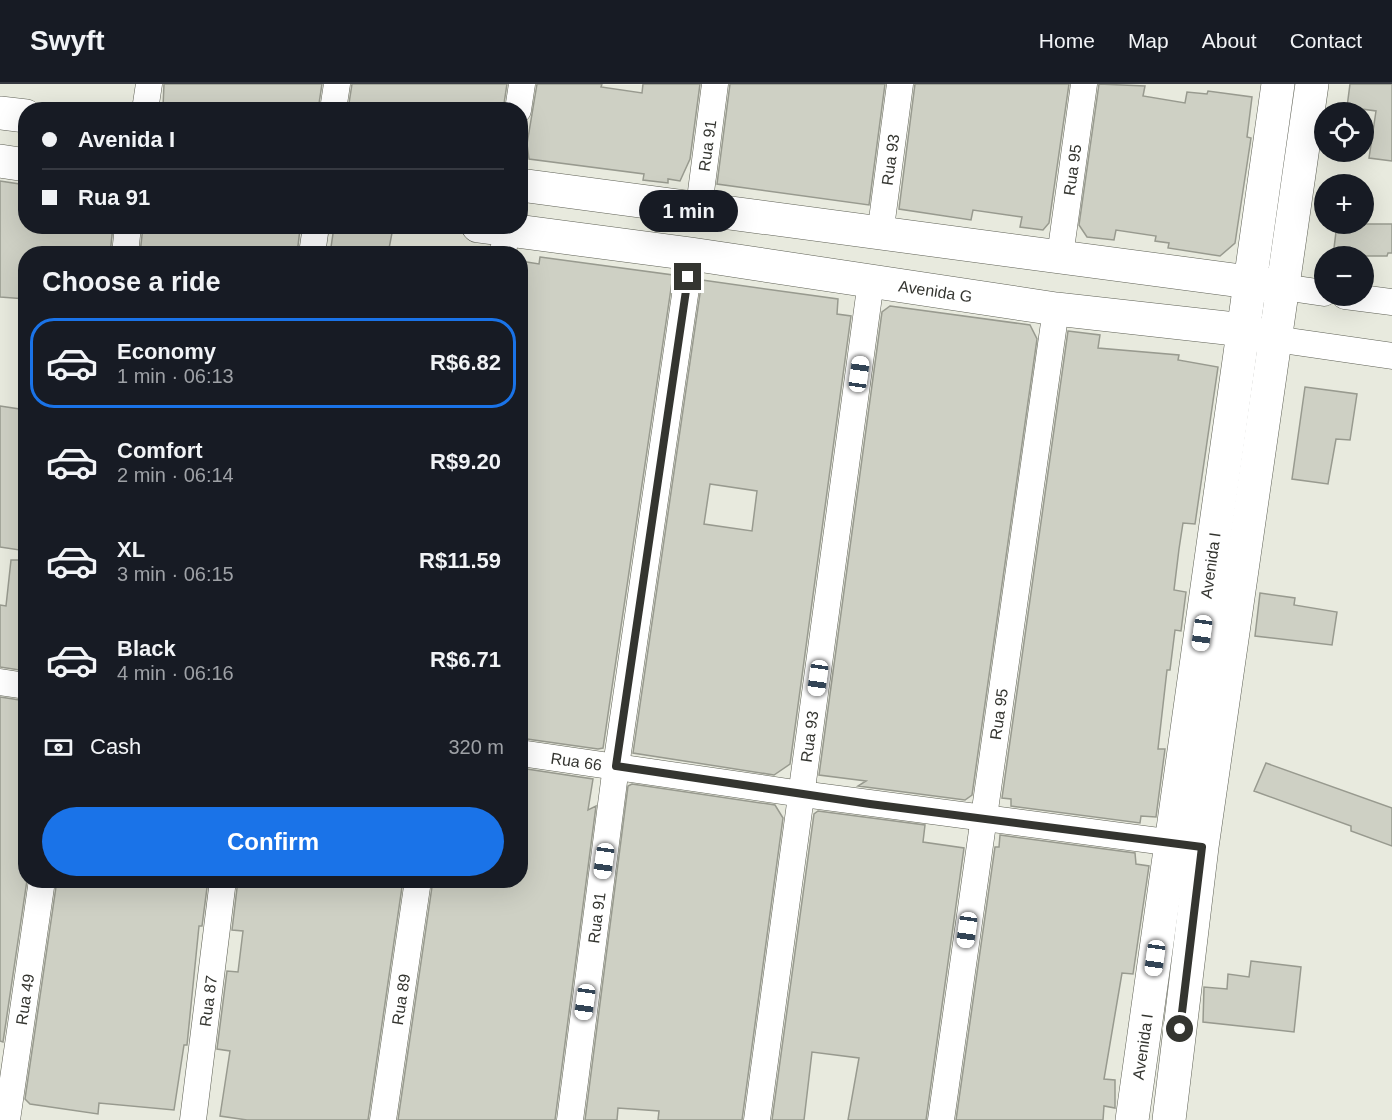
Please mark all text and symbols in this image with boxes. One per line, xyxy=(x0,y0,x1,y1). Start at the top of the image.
text: Swyft xyxy=(30,25,105,56)
text: Home xyxy=(1039,29,1095,52)
text: Map xyxy=(1128,29,1169,52)
text: About xyxy=(1202,29,1257,52)
text: Contact xyxy=(1290,29,1362,52)
map controls xyxy=(1314,102,1374,306)
button: locate xyxy=(1314,102,1374,162)
street label: Rua 91 xyxy=(695,119,719,172)
text: Avenida I xyxy=(78,127,175,152)
street label: Rua 93 xyxy=(878,133,902,186)
street label: Rua 95 xyxy=(1060,143,1084,197)
button: + xyxy=(1314,174,1374,234)
text: Rua 91 xyxy=(78,185,150,210)
callout: 1 min xyxy=(638,190,738,232)
text: 1 min xyxy=(662,200,715,222)
button: − xyxy=(1314,246,1374,306)
route end xyxy=(674,263,701,290)
text: Choose a ride xyxy=(42,267,221,297)
street label: Avenida G xyxy=(897,277,974,305)
icon: car xyxy=(45,336,99,390)
text: Economy xyxy=(117,339,216,364)
text: R$6.82 xyxy=(430,350,501,375)
car xyxy=(848,355,870,393)
text: 1 min · 06:13 xyxy=(117,365,234,387)
icon: car xyxy=(45,435,99,489)
text: Comfort xyxy=(117,438,203,463)
text: R$9.20 xyxy=(430,449,501,474)
text: 2 min · 06:14 xyxy=(117,464,234,486)
street label: Avenida I xyxy=(1197,531,1223,600)
icon: car xyxy=(45,534,99,588)
text: XL xyxy=(117,537,145,562)
text: R$11.59 xyxy=(419,548,501,573)
text: 3 min · 06:15 xyxy=(117,563,234,585)
car xyxy=(1191,614,1213,652)
icon: car xyxy=(45,633,99,687)
text: Black xyxy=(117,636,176,661)
text: R$6.71 xyxy=(430,647,501,672)
car xyxy=(807,659,829,697)
text: 4 min · 06:16 xyxy=(117,662,234,684)
street label: Rua 95 xyxy=(987,687,1011,741)
street label: Rua 93 xyxy=(797,710,821,763)
icon: cash xyxy=(42,731,75,764)
text: Cash xyxy=(90,734,141,759)
text: 320 m xyxy=(448,736,504,758)
street label: Rua 66 xyxy=(550,749,603,773)
button: Confirm xyxy=(42,807,504,876)
car xyxy=(593,842,615,880)
street label: Rua 91 xyxy=(585,891,608,944)
car xyxy=(956,911,978,949)
car xyxy=(1144,939,1166,977)
street label: Rua 49 xyxy=(12,972,37,1026)
street label: Rua 89 xyxy=(388,972,413,1026)
street label: Rua 87 xyxy=(196,974,220,1028)
car xyxy=(574,983,596,1021)
street label: Avenida I xyxy=(1129,1013,1155,1081)
route start xyxy=(1166,1015,1193,1042)

